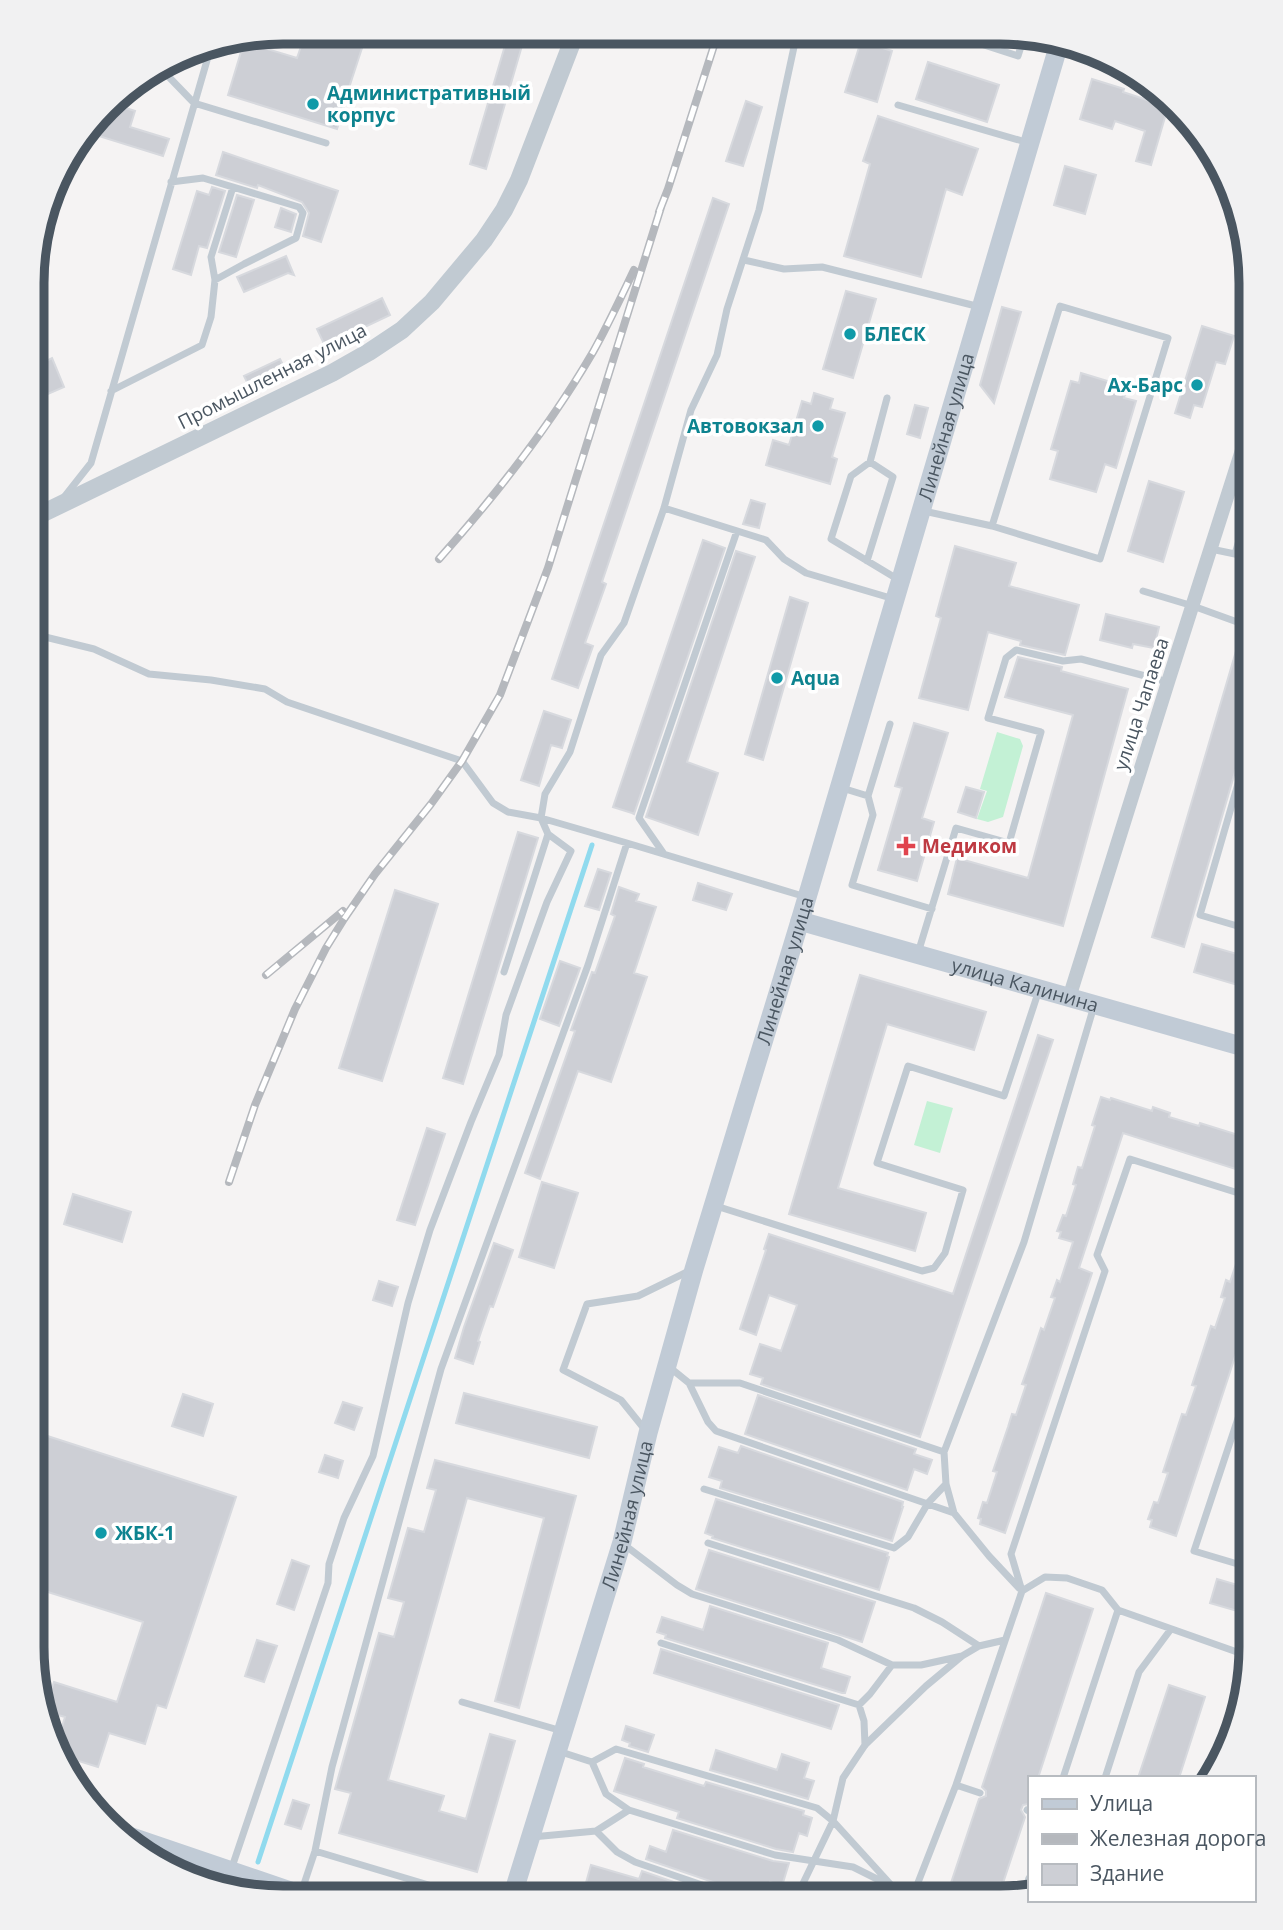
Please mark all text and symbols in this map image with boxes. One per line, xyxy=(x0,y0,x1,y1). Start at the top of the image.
place label: Административный корпус xyxy=(327,80,531,128)
marker: Административный корпус xyxy=(305,96,321,112)
street label: Промышленная улица xyxy=(173,317,371,435)
place label: БЛЕСК xyxy=(864,321,926,347)
marker: БЛЕСК xyxy=(842,326,858,342)
street label: Линейная улица xyxy=(912,350,980,504)
place label: Ах-Барс xyxy=(1107,372,1183,398)
marker: Ах-Барс xyxy=(1189,377,1205,393)
place label: Автовокзал xyxy=(687,413,804,439)
marker: Автовокзал xyxy=(810,418,826,434)
street label: улица Чапаева xyxy=(1107,634,1175,774)
place label: Aqua xyxy=(791,665,840,691)
marker: Aqua xyxy=(769,670,785,686)
place label: Медиком xyxy=(922,833,1017,859)
marker: Медиком xyxy=(896,836,916,856)
street label: Линейная улица xyxy=(750,894,819,1048)
street label: улица Калинина xyxy=(949,952,1102,1018)
street label: Линейная улица xyxy=(595,1438,659,1593)
place label: ЖБК-1 xyxy=(115,1520,175,1546)
marker: ЖБК-1 xyxy=(93,1525,109,1541)
legend xyxy=(1028,1776,1255,1902)
text: Улица xyxy=(1090,1789,1153,1817)
text: Железная дорога xyxy=(1090,1824,1266,1852)
text: Здание xyxy=(1090,1859,1164,1887)

